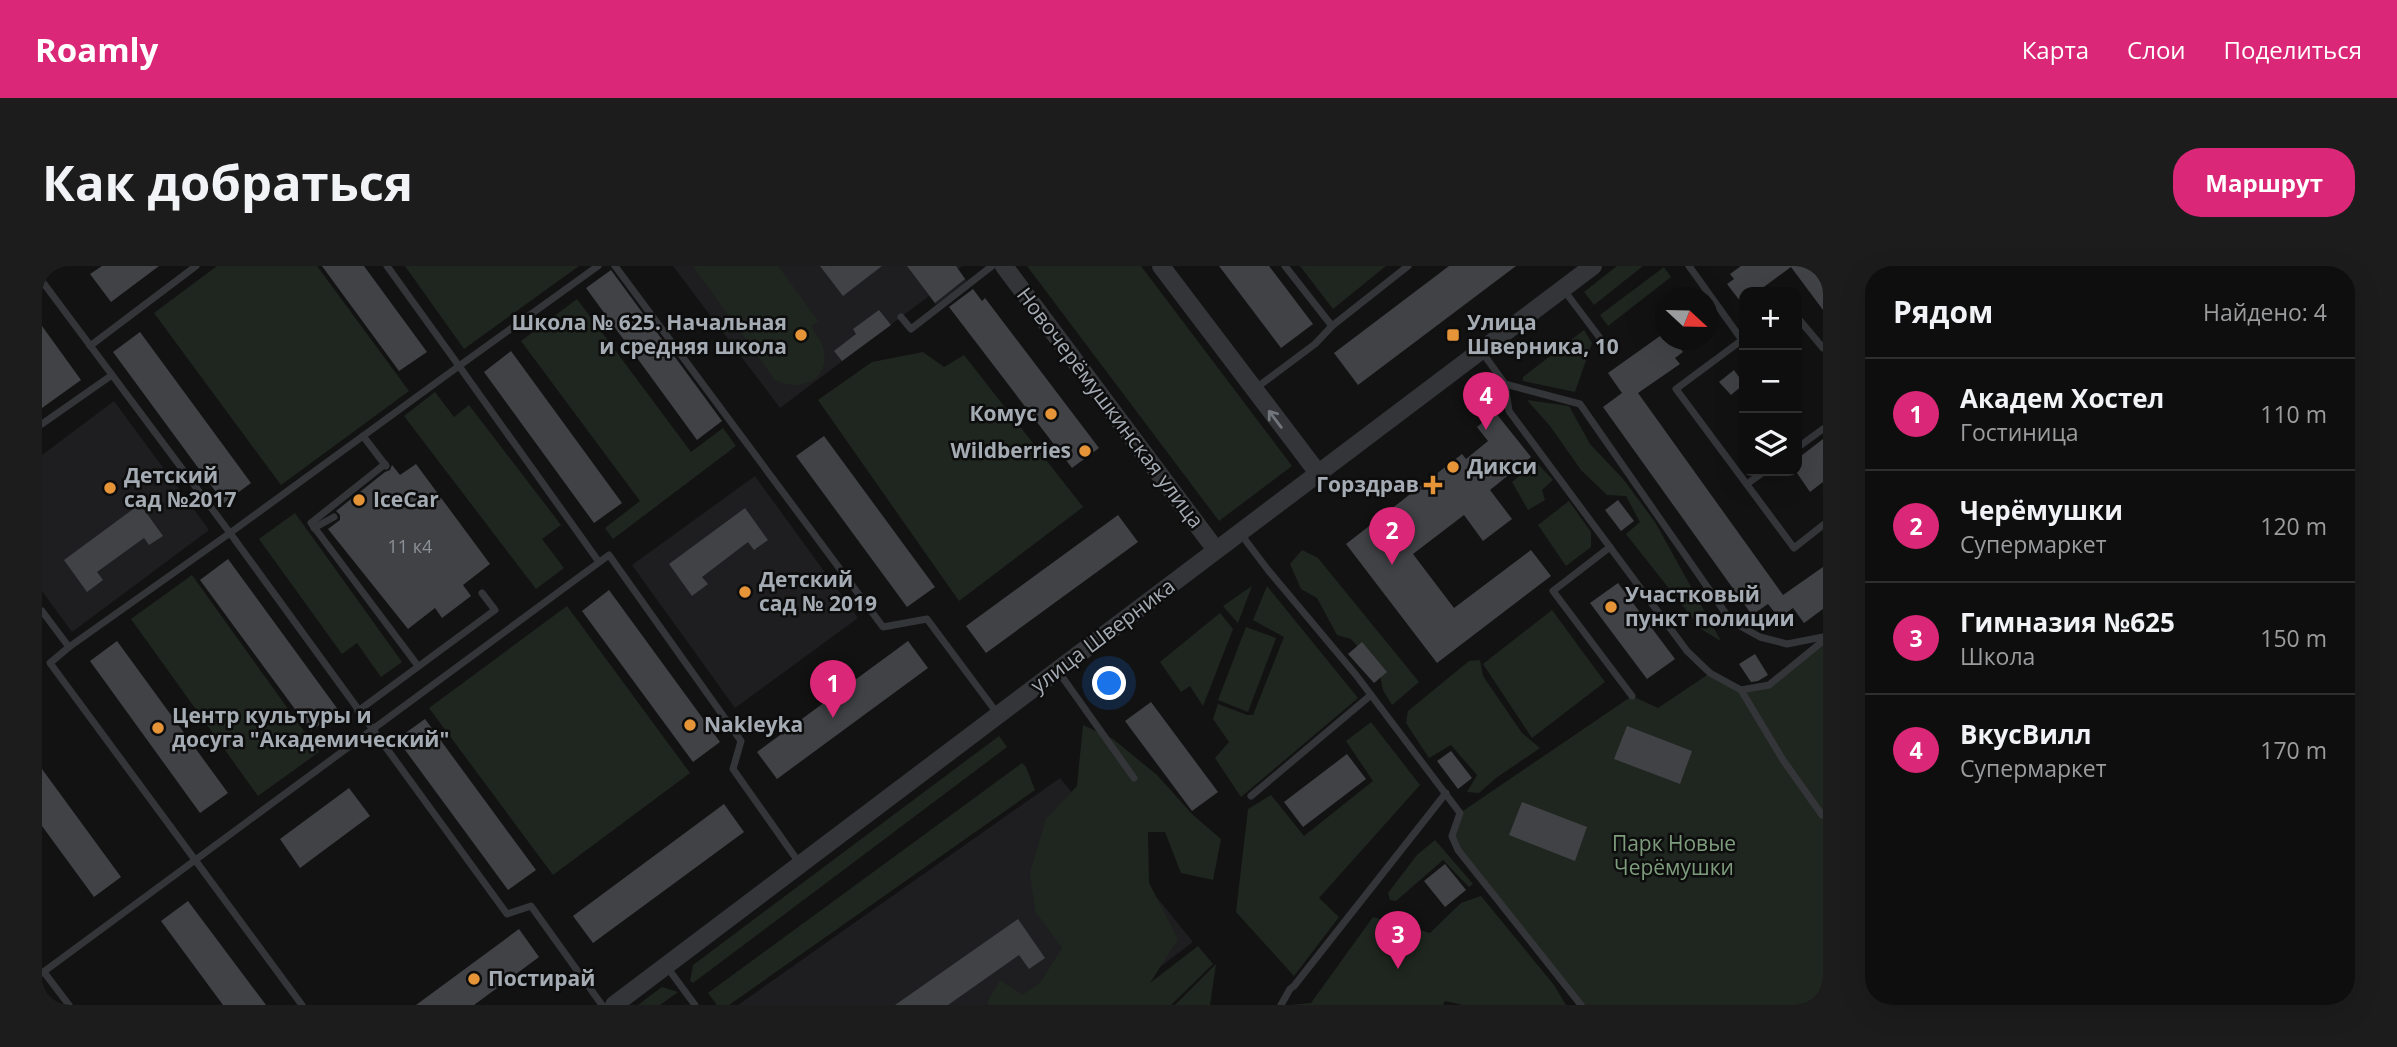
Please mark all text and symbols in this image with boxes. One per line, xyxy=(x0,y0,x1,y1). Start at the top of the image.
text: Roamly xyxy=(35,27,158,72)
text: Карта xyxy=(2022,33,2089,66)
text: Слои xyxy=(2127,33,2186,66)
text: Поделиться xyxy=(2224,33,2362,66)
button: Маршрут xyxy=(2173,148,2355,217)
text: Как добраться xyxy=(42,149,413,215)
street label: Новочерёмушкинская улица xyxy=(1011,281,1211,533)
north arrow xyxy=(1655,287,1718,350)
map controls xyxy=(1739,287,1802,476)
button: + xyxy=(1739,287,1802,350)
text: Рядом xyxy=(1893,291,1993,332)
text: Найдено: 4 xyxy=(2203,296,2327,328)
place label: Школа № 625. Начальная и средняя школа xyxy=(511,308,787,360)
place label: Улица Шверника, 10 xyxy=(1467,308,1619,360)
marker: Школа № 625. Начальная и средняя школа xyxy=(793,327,809,343)
marker: Улица Шверника, 10 xyxy=(1445,327,1461,343)
button: − xyxy=(1739,350,1802,413)
pin: 4 xyxy=(1463,372,1509,430)
text: Академ Хостел xyxy=(1960,380,2164,416)
text: 1 xyxy=(1909,398,1923,430)
text: 110 m xyxy=(2260,398,2327,430)
place label: Комус xyxy=(969,399,1037,427)
marker: Комус xyxy=(1043,406,1059,422)
one-way arrow xyxy=(1268,410,1283,429)
button: layers xyxy=(1739,413,1802,476)
text: Гостиница xyxy=(1960,416,2079,448)
place label: Wildberries xyxy=(951,436,1071,464)
marker: Wildberries xyxy=(1077,443,1093,459)
place label: Дикси xyxy=(1467,452,1537,480)
marker: Дикси xyxy=(1445,459,1461,475)
place label: Детский сад №2017 xyxy=(124,461,237,513)
place label: Горздрав xyxy=(1316,470,1419,498)
marker: Горздрав xyxy=(1425,477,1441,493)
marker: Детский сад №2017 xyxy=(102,480,118,496)
place label: IceCar xyxy=(373,485,439,513)
marker: IceCar xyxy=(351,492,367,508)
text: Черёмушки xyxy=(1960,492,2123,528)
pin: 2 xyxy=(1369,507,1415,565)
text: 2 xyxy=(1909,510,1923,542)
text: 120 m xyxy=(2260,510,2327,542)
text: Супермаркет xyxy=(1960,528,2107,560)
house number: 11 к4 xyxy=(388,534,432,558)
place label: Детский сад № 2019 xyxy=(759,565,877,617)
street label: улица Шверника xyxy=(1025,572,1180,699)
place label: Участковый пункт полиции xyxy=(1625,580,1795,632)
marker: Детский сад № 2019 xyxy=(737,584,753,600)
marker: Участковый пункт полиции xyxy=(1603,599,1619,615)
text: Гимназия №625 xyxy=(1960,604,2175,640)
text: 3 xyxy=(1909,622,1923,654)
text: 150 m xyxy=(2260,622,2327,654)
text: Школа xyxy=(1960,640,2035,672)
pin: 1 xyxy=(810,660,856,718)
your location xyxy=(1092,666,1126,700)
place label: Центр культуры и досуга "Академический" xyxy=(172,701,449,753)
place label: Nakleyka xyxy=(704,710,803,738)
text: ВкусВилл xyxy=(1960,716,2091,752)
marker: Nakleyka xyxy=(682,717,698,733)
marker: Центр культуры и досуга "Академический" xyxy=(150,720,166,736)
text: 4 xyxy=(1909,734,1923,766)
text: 170 m xyxy=(2260,734,2327,766)
text: Супермаркет xyxy=(1960,752,2107,784)
park label: Парк Новые Черёмушки xyxy=(1612,829,1736,881)
pin: 3 xyxy=(1375,911,1421,969)
place label: Постирай xyxy=(488,964,595,992)
marker: Постирай xyxy=(466,971,482,987)

